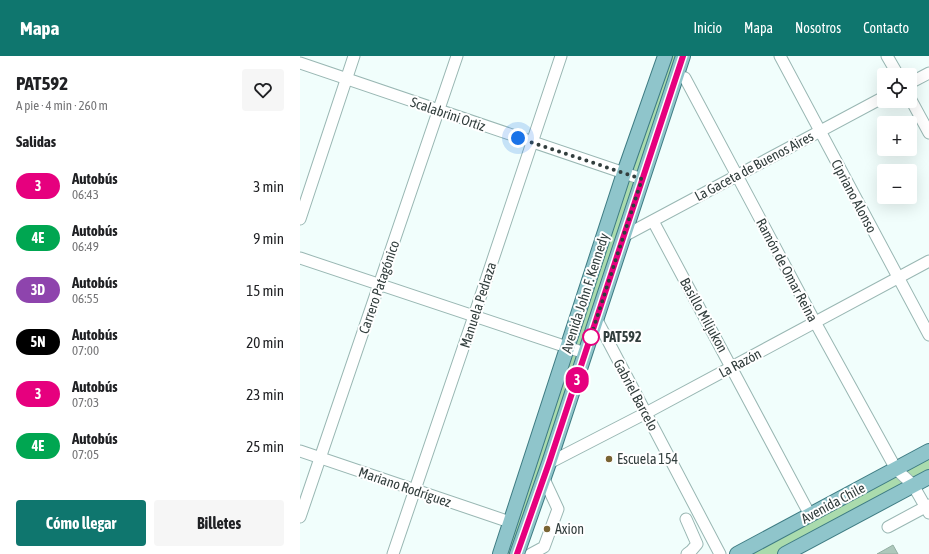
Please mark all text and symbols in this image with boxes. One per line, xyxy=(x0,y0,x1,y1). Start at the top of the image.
text: Mapa xyxy=(20,17,59,39)
text: Inicio xyxy=(693,20,722,36)
text: Mapa xyxy=(744,20,773,36)
text: Nosotros xyxy=(795,20,841,36)
text: Contacto xyxy=(863,20,909,36)
map controls xyxy=(877,68,917,204)
button: locate xyxy=(877,68,917,108)
button: heart xyxy=(242,69,284,111)
text: PAT592 xyxy=(16,72,68,94)
street label: Scalabrini Ortiz xyxy=(408,94,488,134)
text: A pie · 4 min · 260 m xyxy=(16,98,108,113)
button: + xyxy=(877,116,917,156)
your location xyxy=(508,128,528,148)
street label: La Gaceta de Buenos Aires xyxy=(692,128,816,204)
text: Salidas xyxy=(16,133,56,150)
street label: Cipriano Alonso xyxy=(828,157,880,235)
button: − xyxy=(877,164,917,204)
text: Autobús xyxy=(72,170,117,187)
text: 3 xyxy=(35,178,41,194)
text: 3 min xyxy=(253,178,284,195)
text: 06:43 xyxy=(72,187,99,202)
street label: Ramón de Omar Reina xyxy=(753,216,821,324)
text: Autobús xyxy=(72,222,117,239)
text: 4E xyxy=(32,230,44,246)
text: 9 min xyxy=(253,230,284,247)
street label: Avenida John F. Kennedy xyxy=(558,231,612,355)
street label: Carrero Patagónico xyxy=(356,238,402,336)
text: 06:49 xyxy=(72,239,99,254)
street label: Manuela Pedraza xyxy=(457,260,499,350)
text: Autobús xyxy=(72,274,117,291)
street label: Basillo Miljukon xyxy=(677,275,731,355)
text: 3D xyxy=(31,282,45,298)
text: 15 min xyxy=(246,282,284,299)
text: 06:55 xyxy=(72,291,99,306)
text: Autobús xyxy=(72,326,117,343)
marker: PAT592 xyxy=(582,328,600,346)
place label: PAT592 xyxy=(603,329,642,345)
text: 5N xyxy=(31,334,45,350)
text: 20 min xyxy=(246,334,284,351)
text: 07:00 xyxy=(72,343,99,358)
street label: La Razón xyxy=(716,345,764,381)
street label: Gabriel Barcelo xyxy=(610,356,662,434)
line badge: 3 xyxy=(564,367,590,393)
text: 3 xyxy=(574,372,580,388)
text: Autobús xyxy=(72,378,117,395)
text: 3 xyxy=(35,386,41,402)
text: 23 min xyxy=(246,386,284,403)
text: 07:03 xyxy=(72,395,99,410)
text: Autobús xyxy=(72,430,117,447)
text: 4E xyxy=(32,438,44,454)
text: 25 min xyxy=(246,438,284,455)
text: 07:05 xyxy=(72,447,99,462)
place label: Escuela 154 xyxy=(617,451,679,467)
marker: Escuela 154 xyxy=(604,454,614,464)
street label: Mariano Rodríguez xyxy=(357,464,453,510)
street label: Avenida Chile xyxy=(798,479,868,527)
button: Cómo llegar xyxy=(16,500,146,546)
button: Billetes xyxy=(154,500,284,546)
place label: Axion xyxy=(555,521,584,537)
marker: Axion xyxy=(542,524,552,534)

